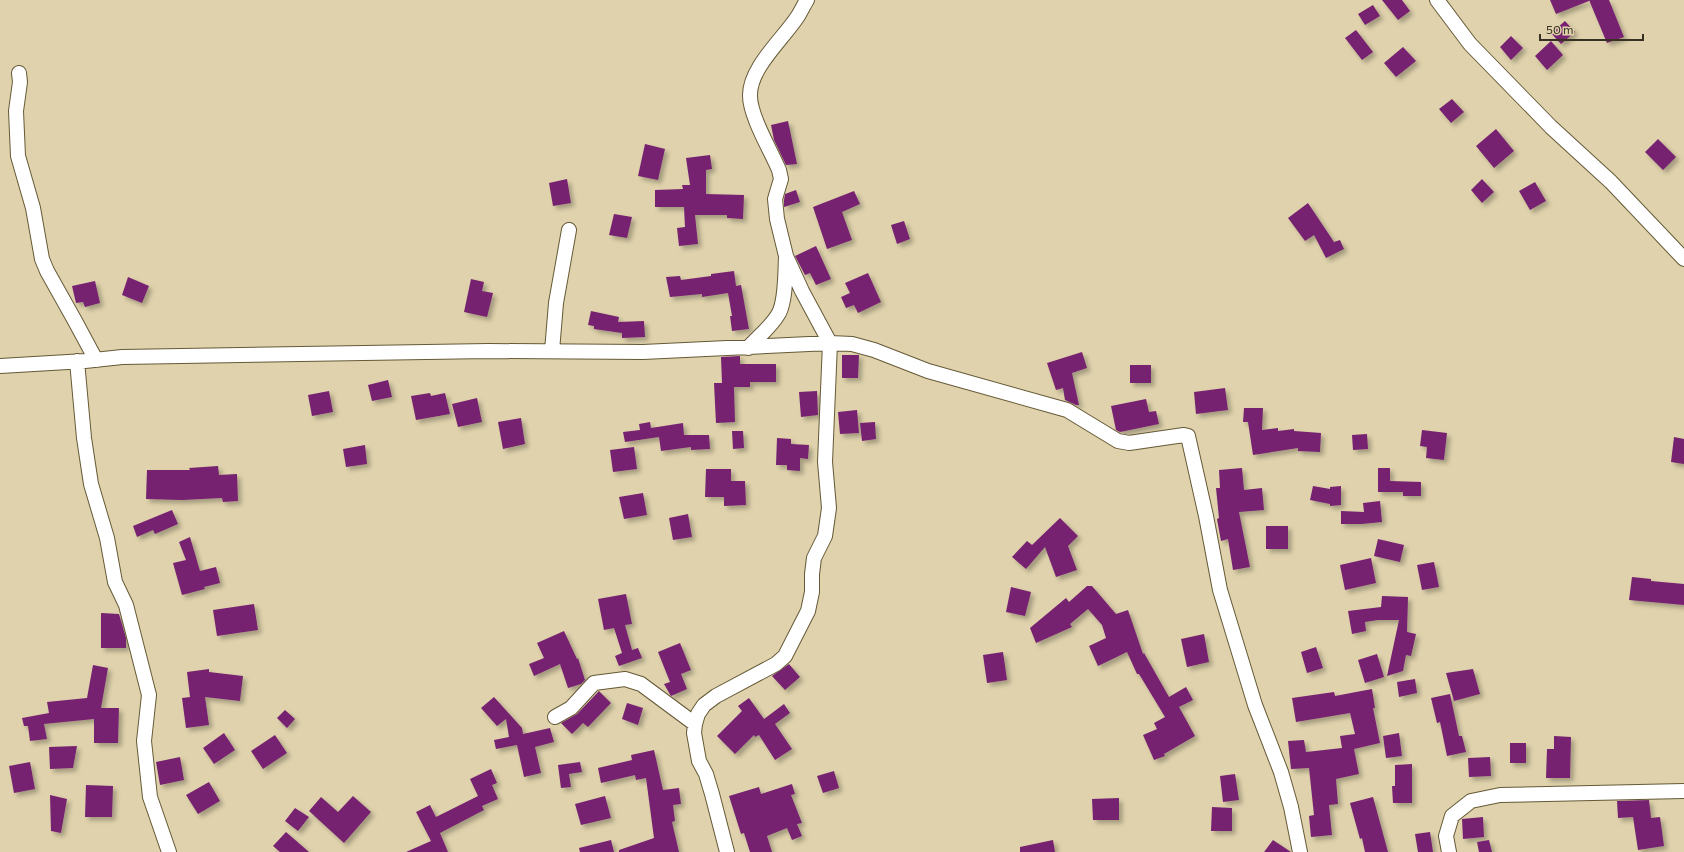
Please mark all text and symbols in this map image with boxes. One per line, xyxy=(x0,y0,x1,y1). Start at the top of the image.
scale bar xyxy=(1540,16,1643,42)
text: 50 m xyxy=(1546,22,1574,36)

